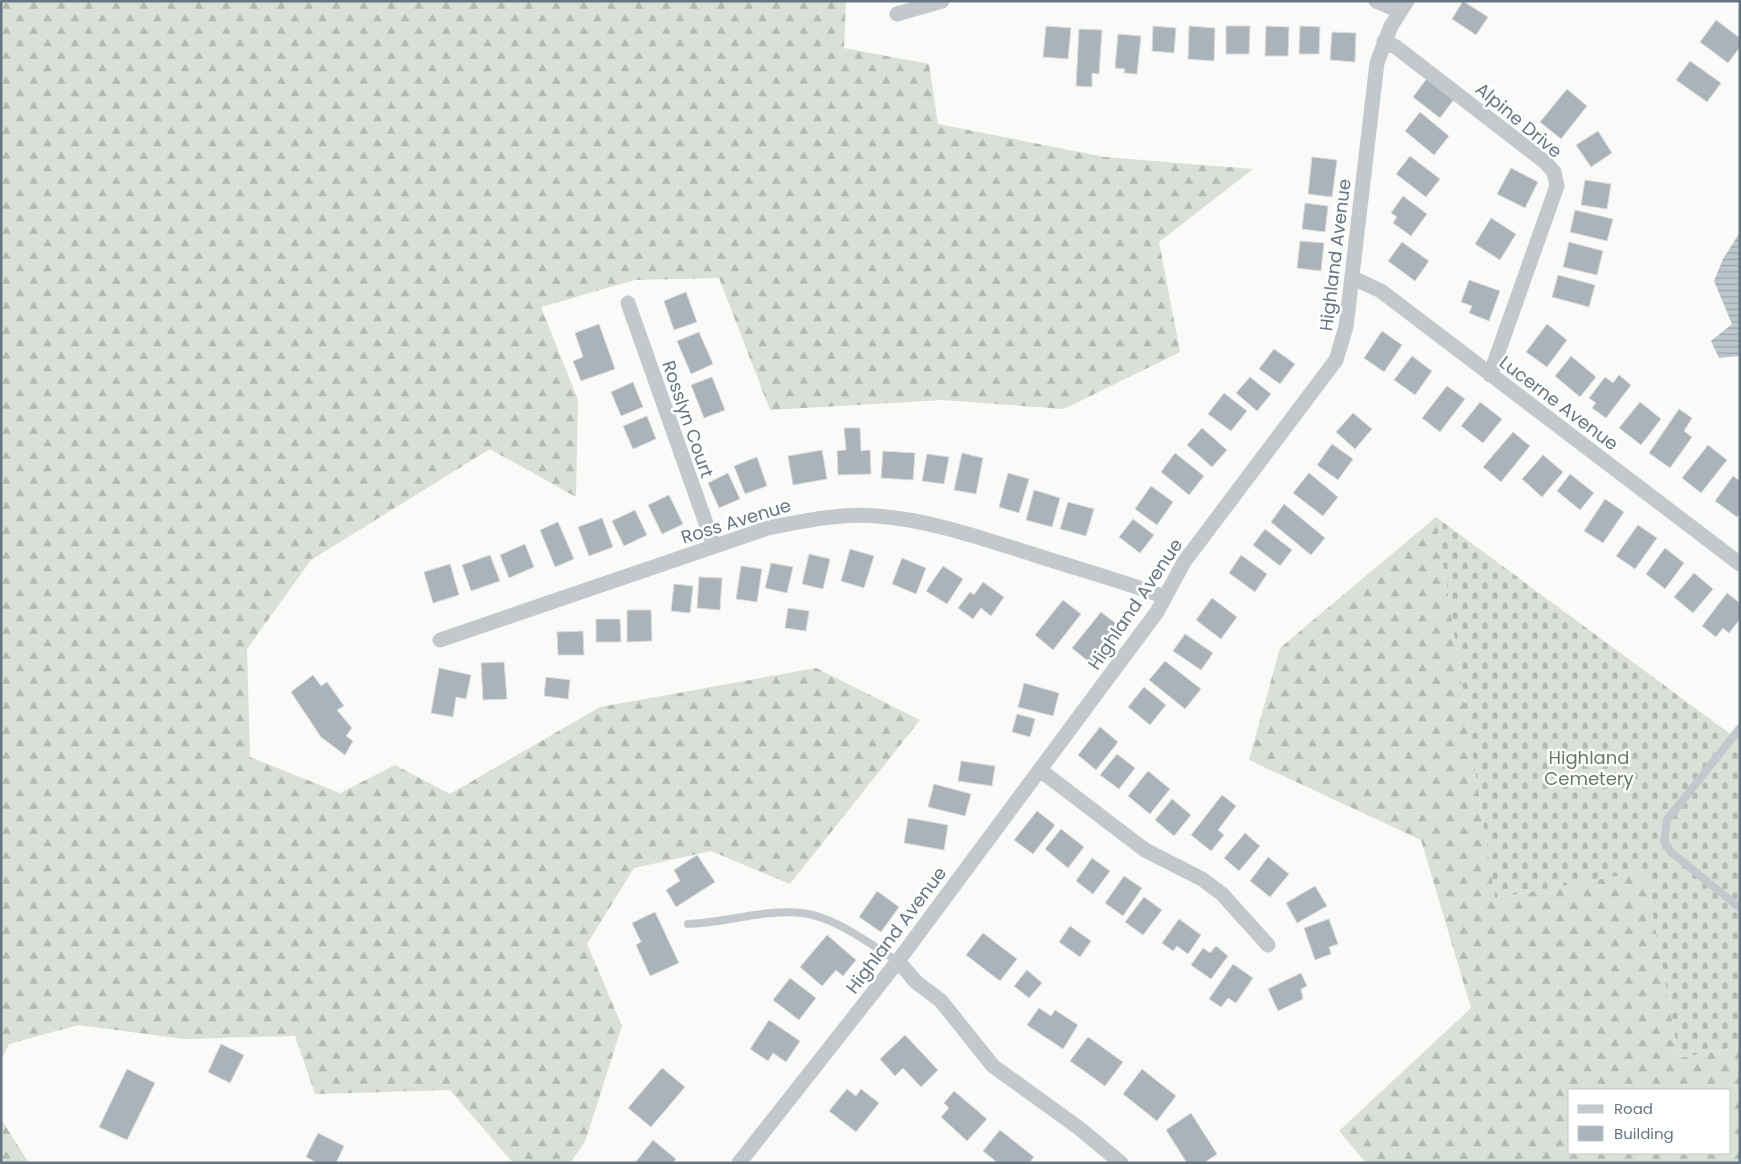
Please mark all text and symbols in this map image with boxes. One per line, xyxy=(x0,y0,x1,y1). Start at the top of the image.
street label: Alpine Drive xyxy=(1470,76,1568,164)
street label: Highland Avenue xyxy=(1313,177,1357,333)
street label: Lucerne Avenue xyxy=(1494,350,1624,456)
street label: Rosslyn Court xyxy=(656,357,720,481)
street label: Ross Avenue xyxy=(678,492,794,550)
street label: Highland Avenue xyxy=(1082,533,1188,675)
park label: Highland Cemetery xyxy=(1544,745,1634,791)
street label: Highland Avenue xyxy=(840,861,952,999)
legend xyxy=(1568,1089,1731,1154)
text: Road xyxy=(1614,1098,1653,1119)
text: Building xyxy=(1614,1123,1674,1144)

